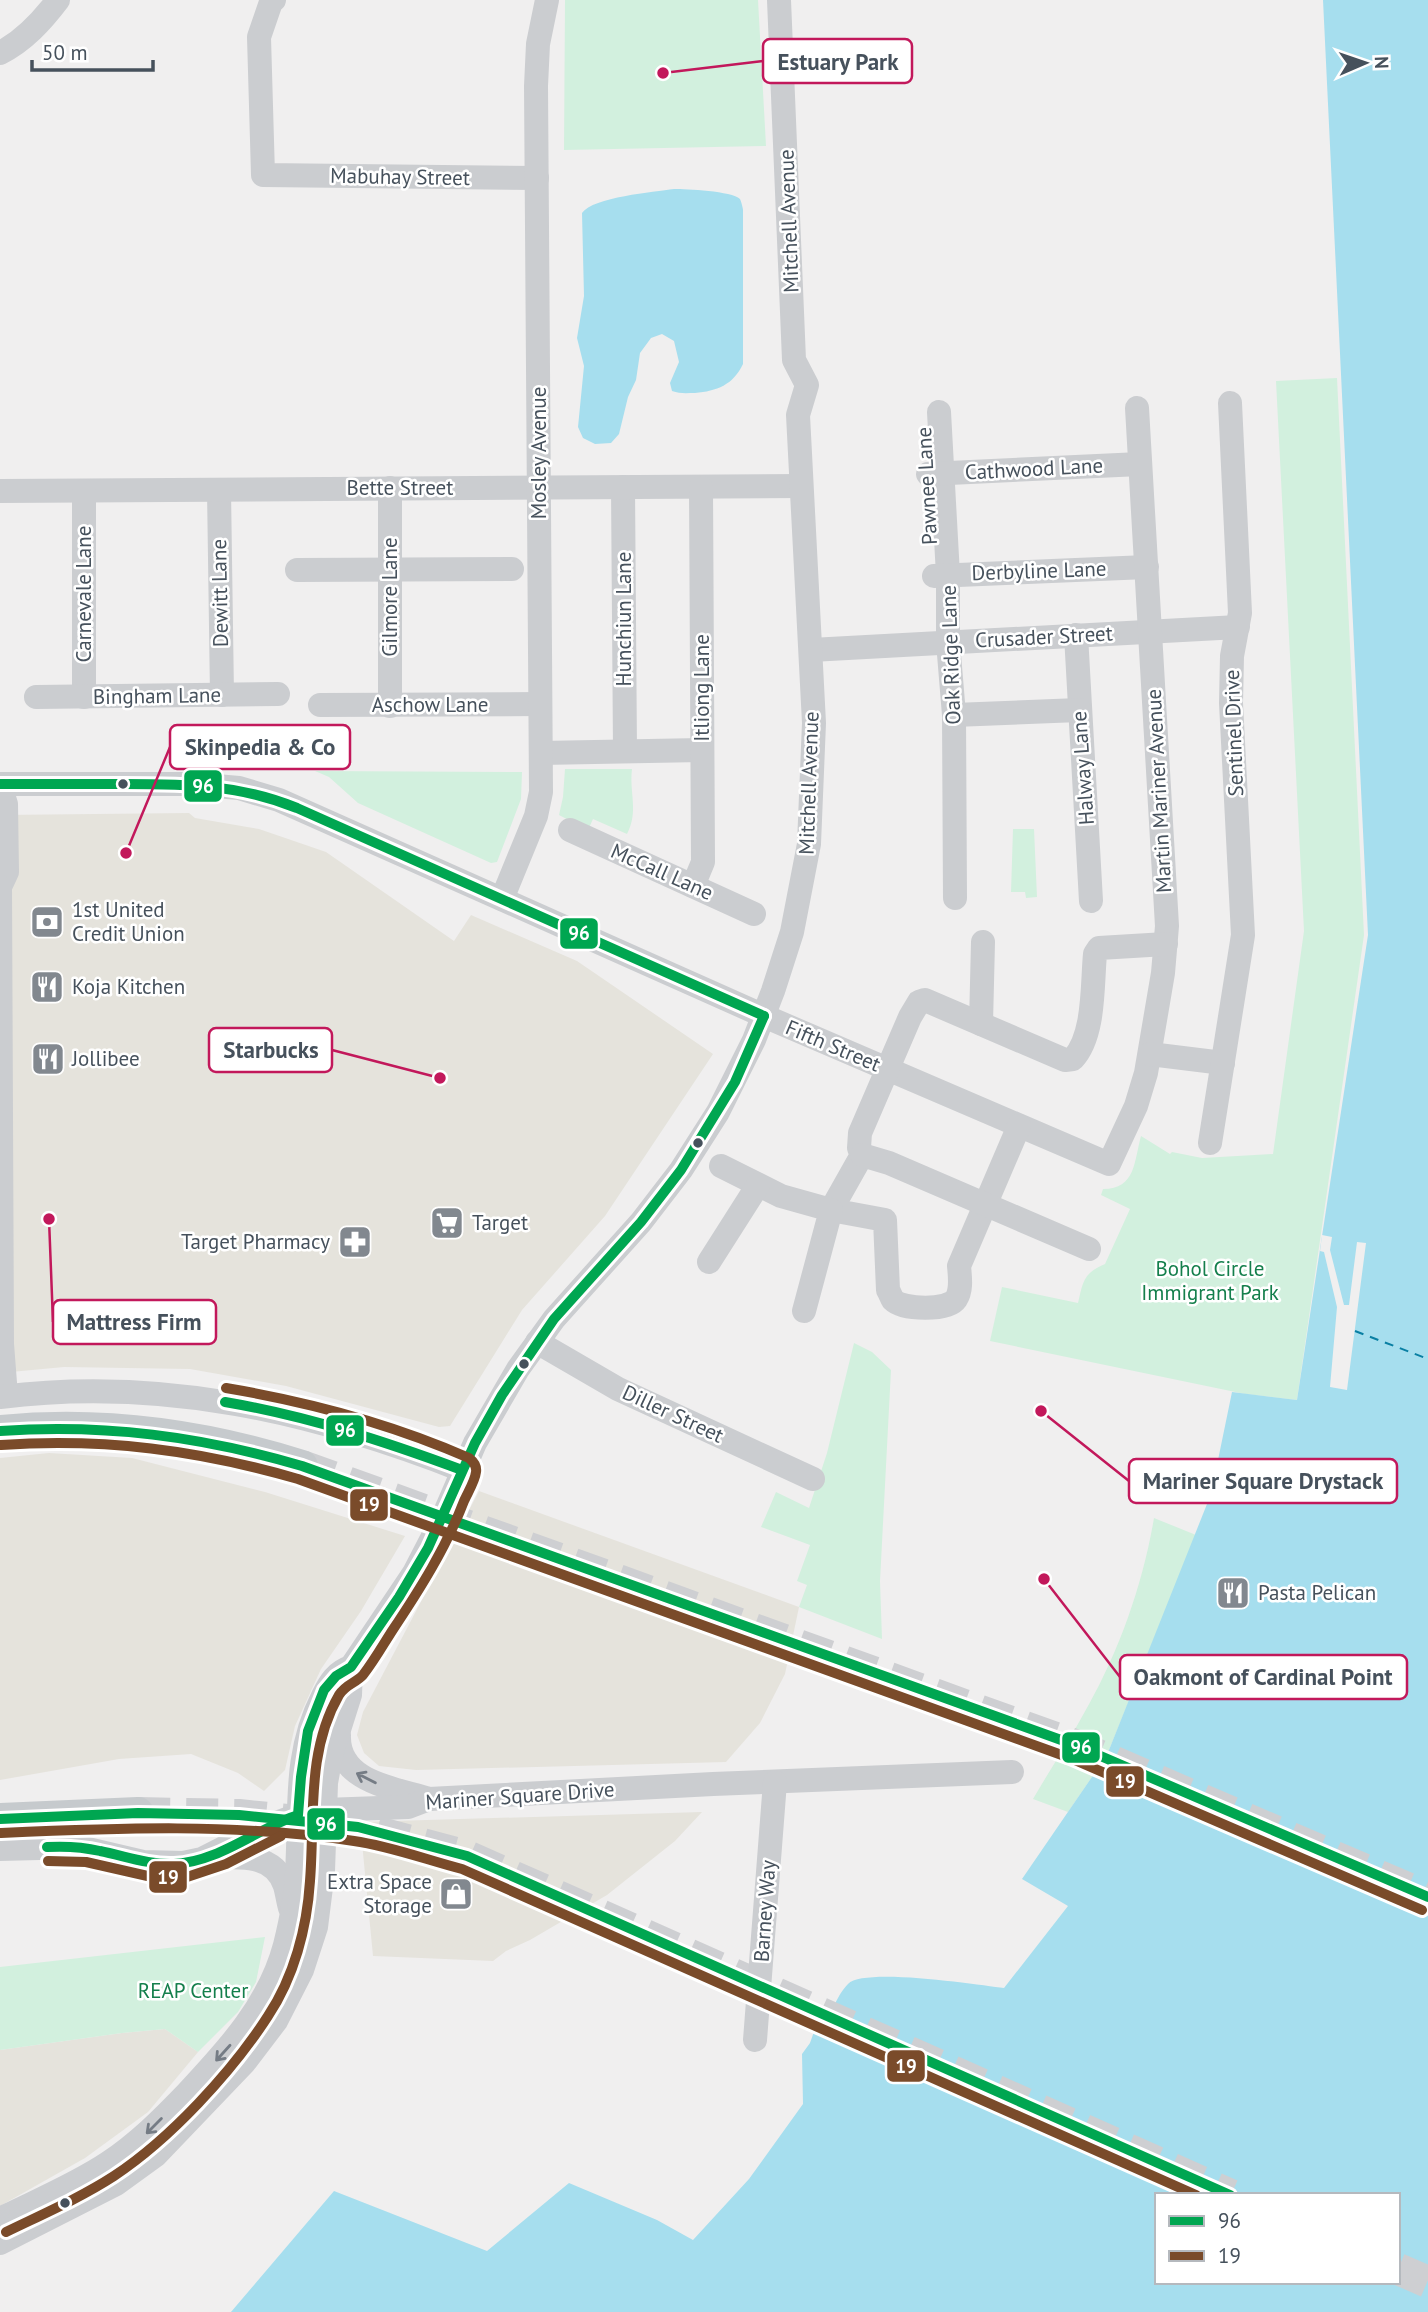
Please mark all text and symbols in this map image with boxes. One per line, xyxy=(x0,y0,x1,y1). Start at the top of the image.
scale bar xyxy=(32,28,152,72)
north arrow xyxy=(1330,28,1400,98)
text: 50 m xyxy=(42,39,88,66)
callout: Estuary Park xyxy=(763,39,912,83)
text: Estuary Park xyxy=(778,47,899,76)
text: N xyxy=(1370,56,1394,69)
street label: Mitchell Avenue xyxy=(773,149,804,293)
street label: Mabuhay Street xyxy=(330,162,470,191)
street label: Mosley Avenue xyxy=(525,387,552,519)
street label: Pawnee Lane xyxy=(910,426,943,546)
street label: Cathwood Lane xyxy=(964,451,1104,486)
street label: Bette Street xyxy=(347,474,453,501)
street label: Carnevale Lane xyxy=(70,526,97,662)
street label: Gilmore Lane xyxy=(376,537,403,657)
street label: Dewitt Lane xyxy=(205,539,234,647)
street label: Hunchiun Lane xyxy=(610,552,637,686)
street label: Derbyline Lane xyxy=(971,555,1107,586)
street label: Oak Ridge Lane xyxy=(935,585,966,725)
street label: Crusader Street xyxy=(975,619,1113,654)
street label: Itliong Lane xyxy=(688,634,715,742)
street label: Sentinel Drive xyxy=(1218,669,1249,797)
street label: Bingham Lane xyxy=(93,681,221,710)
street label: Martin Mariner Avenue xyxy=(1140,688,1177,894)
street label: Aschow Lane xyxy=(372,691,488,718)
street label: Halway Lane xyxy=(1065,710,1100,826)
street label: Mitchell Avenue xyxy=(793,711,824,855)
callout: Skinpedia & Co xyxy=(170,725,350,769)
text: Skinpedia & Co xyxy=(185,732,335,761)
line badge: 96 xyxy=(183,769,223,803)
text: 96 xyxy=(192,774,214,798)
unlabelled marker xyxy=(116,777,130,791)
street label: McCall Lane xyxy=(607,837,717,906)
place label: 1st United Credit Union xyxy=(72,896,185,947)
bank icon: 1st United Credit Union xyxy=(28,903,66,941)
line badge: 96 xyxy=(559,917,599,950)
text: 96 xyxy=(568,921,590,945)
restaurant icon: Koja Kitchen xyxy=(28,968,66,1006)
place label: Koja Kitchen xyxy=(72,973,185,1000)
street label: Fifth Street xyxy=(782,1013,885,1078)
callout: Starbucks xyxy=(209,1028,332,1072)
text: Starbucks xyxy=(223,1035,319,1064)
restaurant icon: Jollibee xyxy=(29,1040,67,1078)
place label: Jollibee xyxy=(71,1045,140,1072)
unlabelled marker xyxy=(691,1136,705,1150)
supermarket icon: Target xyxy=(428,1204,466,1242)
place label: Target xyxy=(472,1209,528,1236)
pharmacy icon: Target Pharmacy xyxy=(336,1223,374,1261)
place label: Target Pharmacy xyxy=(181,1228,330,1255)
park label: Bohol Circle Immigrant Park xyxy=(1141,1255,1279,1306)
callout: Mattress Firm xyxy=(53,1300,216,1344)
text: Mattress Firm xyxy=(66,1307,202,1336)
unlabelled marker xyxy=(517,1357,531,1371)
street label: Diller Street xyxy=(618,1378,728,1449)
line badge: 96 xyxy=(325,1414,365,1447)
text: 96 xyxy=(334,1418,356,1442)
callout: Mariner Square Drystack xyxy=(1129,1459,1397,1503)
text: Mariner Square Drystack xyxy=(1143,1466,1384,1495)
line badge: 19 xyxy=(349,1488,389,1522)
text: 19 xyxy=(358,1492,380,1516)
restaurant icon: Pasta Pelican xyxy=(1214,1574,1252,1612)
place label: Pasta Pelican xyxy=(1258,1579,1376,1606)
callout: Oakmont of Cardinal Point xyxy=(1120,1655,1407,1699)
text: Oakmont of Cardinal Point xyxy=(1134,1662,1392,1691)
line badge: 96 xyxy=(1061,1731,1101,1764)
text: 96 xyxy=(1070,1735,1092,1759)
line badge: 19 xyxy=(1105,1765,1145,1798)
text: 19 xyxy=(1114,1769,1136,1793)
one-way arrow xyxy=(356,1770,377,1784)
street label: Mariner Square Drive xyxy=(425,1775,615,1816)
line badge: 96 xyxy=(306,1807,346,1841)
text: 96 xyxy=(315,1812,337,1836)
street label: Barney Way xyxy=(747,1859,782,1963)
line badge: 19 xyxy=(148,1860,188,1894)
text: 19 xyxy=(157,1865,179,1889)
place label: Extra Space Storage xyxy=(327,1868,432,1919)
shop icon: Extra Space Storage xyxy=(437,1875,475,1913)
park label: REAP Center xyxy=(138,1977,248,2004)
one-way arrow xyxy=(215,2044,231,2062)
line badge: 19 xyxy=(886,2049,926,2083)
text: 19 xyxy=(895,2054,917,2078)
one-way arrow xyxy=(146,2118,163,2135)
legend xyxy=(1155,2193,1400,2284)
unlabelled marker xyxy=(58,2196,72,2210)
text: 96 xyxy=(1218,2207,1241,2234)
text: 19 xyxy=(1218,2242,1241,2269)

